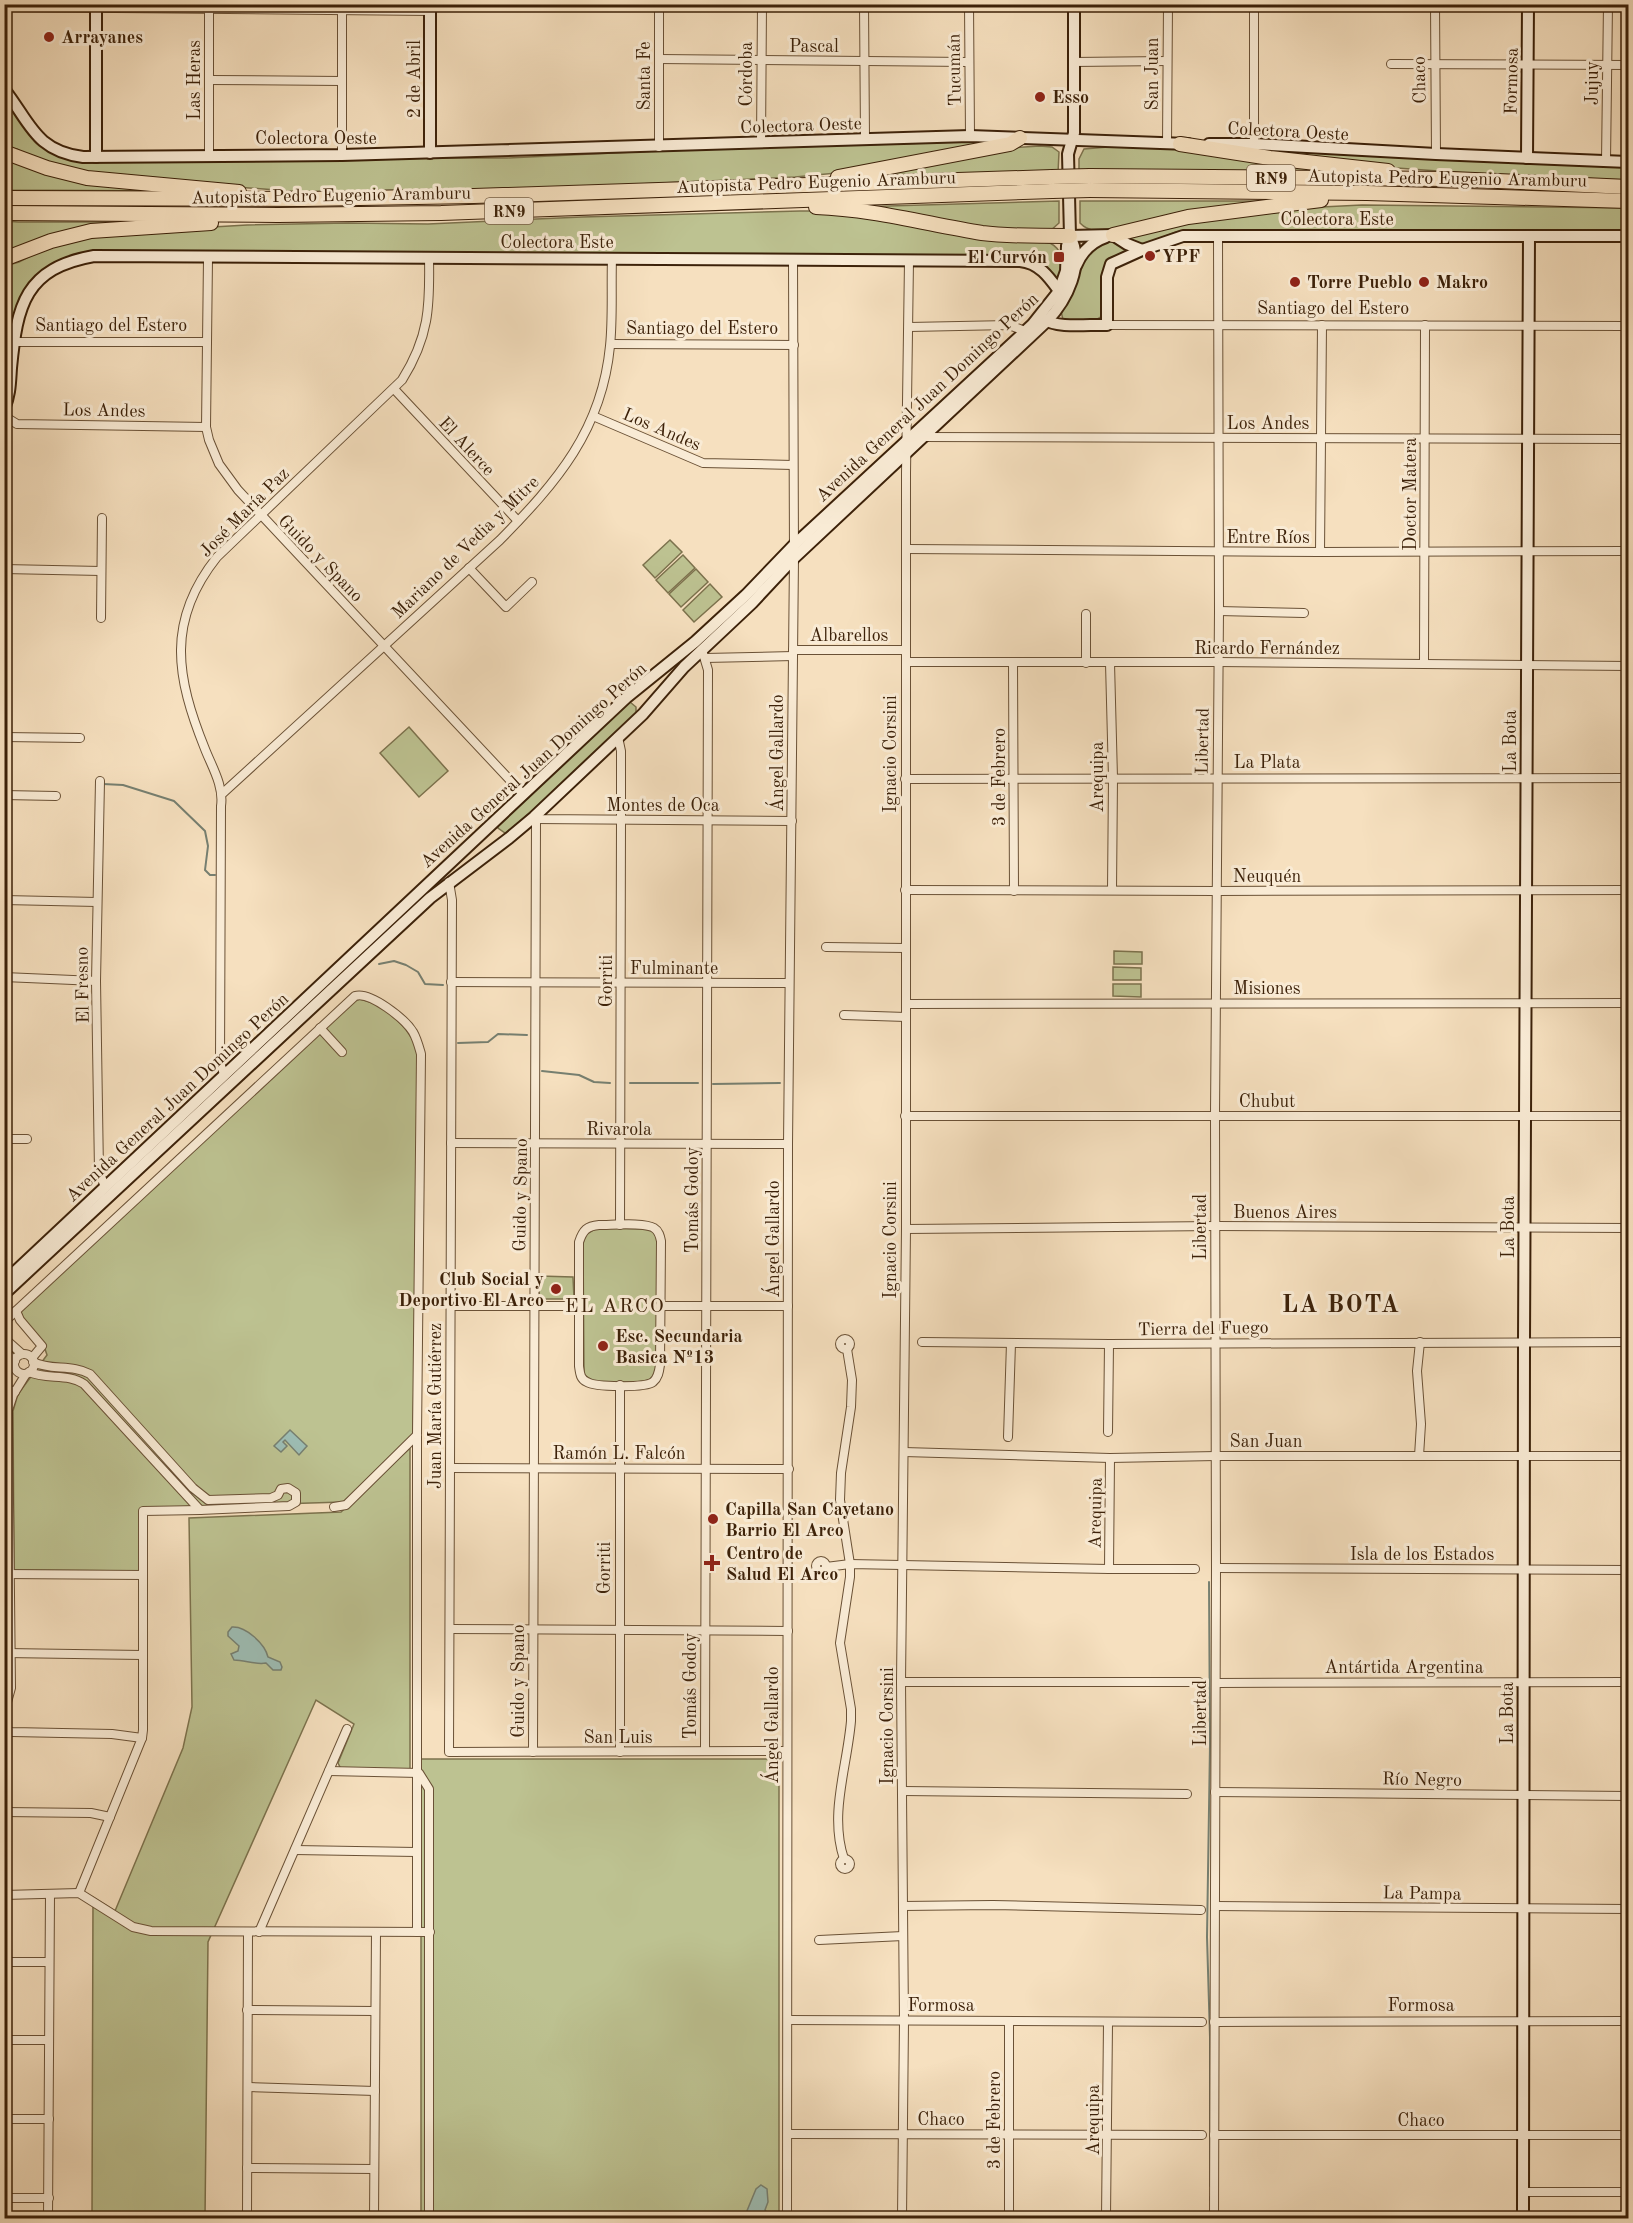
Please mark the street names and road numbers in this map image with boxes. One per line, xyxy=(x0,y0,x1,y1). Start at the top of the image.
street label: Tucumán xyxy=(945,33,965,107)
street label: San Juan xyxy=(1144,37,1162,110)
street label: Pascal xyxy=(789,38,839,56)
street label: Las Heras xyxy=(186,40,204,120)
street label: 2 de Abril xyxy=(406,40,424,118)
street label: Santa Fe xyxy=(636,41,654,111)
street label: Córdoba xyxy=(738,41,756,106)
street label: Formosa xyxy=(1502,47,1522,115)
street label: Chaco xyxy=(1411,56,1429,104)
street label: Jujuy xyxy=(1584,60,1602,105)
street label: Colectora Oeste xyxy=(740,115,862,137)
street label: Colectora Oeste xyxy=(1227,120,1349,144)
street label: Colectora Oeste xyxy=(255,130,377,148)
road number: RN9 xyxy=(1247,165,1295,191)
street label: Autopista Pedro Eugenio Aramburu xyxy=(1307,168,1587,190)
street label: Autopista Pedro Eugenio Aramburu xyxy=(676,169,957,197)
street label: Autopista Pedro Eugenio Aramburu xyxy=(191,185,471,207)
road number: RN9 xyxy=(485,198,533,224)
street label: Colectora Este xyxy=(1280,211,1394,229)
street label: Colectora Este xyxy=(500,234,614,252)
street label: Avenida General Juan Domingo Perón xyxy=(813,290,1043,506)
street label: Santiago del Estero xyxy=(1257,300,1409,318)
street label: Santiago del Estero xyxy=(35,317,187,335)
street label: Santiago del Estero xyxy=(626,320,778,338)
street label: Los Andes xyxy=(62,401,146,421)
street label: Los Andes xyxy=(620,405,703,454)
street label: El Alerce xyxy=(435,414,498,479)
street label: Los Andes xyxy=(1227,415,1310,433)
street label: Doctor Matera xyxy=(1402,437,1420,551)
street label: José María Paz xyxy=(197,465,293,561)
street label: Mariano de Vedia y Mitre xyxy=(389,473,543,622)
street label: Guido y Spano xyxy=(274,512,366,606)
street label: Entre Ríos xyxy=(1226,529,1310,547)
street label: Albarellos xyxy=(810,627,889,645)
street label: Ricardo Fernández xyxy=(1194,640,1340,658)
street label: Avenida General Juan Domingo Perón xyxy=(417,660,650,872)
street label: Ángel Gallardo xyxy=(765,694,787,812)
street label: Ignacio Corsini xyxy=(882,695,900,813)
street label: Libertad xyxy=(1193,708,1213,774)
street label: La Bota xyxy=(1502,710,1520,772)
street label: 3 de Febrero xyxy=(991,728,1009,826)
street label: Arequipa xyxy=(1089,741,1107,813)
street label: La Plata xyxy=(1233,754,1301,772)
street label: Montes de Oca xyxy=(606,797,720,815)
street label: Neuquén xyxy=(1233,868,1301,886)
street label: El Fresno xyxy=(73,946,93,1023)
street label: Gorriti xyxy=(598,955,616,1007)
street label: Fulminante xyxy=(630,960,718,978)
street label: Misiones xyxy=(1233,980,1301,998)
street label: Avenida General Juan Domingo Perón xyxy=(63,990,293,1206)
street label: Chubut xyxy=(1239,1093,1295,1111)
street label: Rivarola xyxy=(586,1121,652,1139)
street label: Guido y Spano xyxy=(511,1138,531,1252)
street label: Tomás Godoy xyxy=(684,1146,702,1253)
street label: Ángel Gallardo xyxy=(761,1180,783,1298)
street label: Ignacio Corsini xyxy=(882,1181,900,1299)
street label: Libertad xyxy=(1192,1194,1210,1260)
street label: La Bota xyxy=(1500,1196,1518,1258)
street label: Buenos Aires xyxy=(1233,1204,1337,1222)
street label: Tierra del Fuego xyxy=(1137,1319,1269,1339)
street label: Juan María Gutiérrez xyxy=(427,1323,445,1489)
street label: San Juan xyxy=(1230,1433,1303,1451)
street label: Ramón L. Falcón xyxy=(552,1445,686,1463)
street label: Arequipa xyxy=(1086,1477,1106,1549)
street label: Gorriti xyxy=(596,1542,614,1594)
street label: Isla de los Estados xyxy=(1350,1546,1494,1564)
street label: Guido y Spano xyxy=(510,1624,528,1738)
street label: Tomás Godoy xyxy=(682,1632,700,1739)
street label: Antártida Argentina xyxy=(1324,1659,1484,1677)
street label: Ángel Gallardo xyxy=(760,1666,782,1784)
street label: Ignacio Corsini xyxy=(879,1667,897,1785)
street label: Libertad xyxy=(1192,1680,1210,1746)
street label: La Bota xyxy=(1499,1682,1517,1744)
street label: San Luis xyxy=(583,1729,653,1747)
street label: Río Negro xyxy=(1382,1770,1462,1790)
street label: La Pampa xyxy=(1382,1884,1462,1904)
street label: Formosa xyxy=(907,1997,975,2015)
street label: Formosa xyxy=(1387,1997,1455,2015)
street label: 3 de Febrero xyxy=(986,2071,1004,2169)
street label: Arequipa xyxy=(1085,2084,1103,2156)
street label: Chaco xyxy=(917,2111,965,2129)
street label: Chaco xyxy=(1397,2112,1445,2130)

